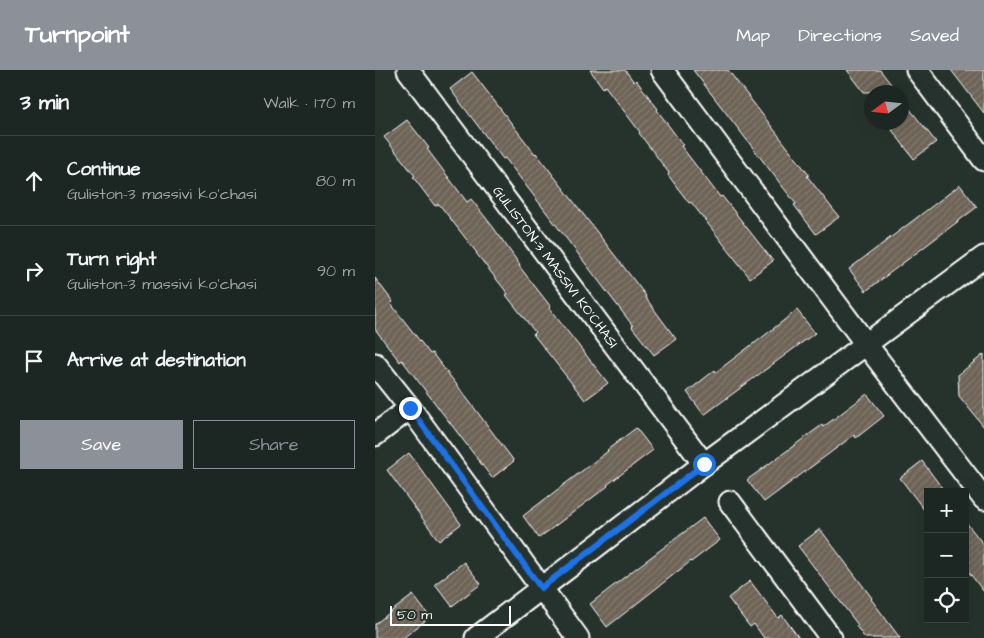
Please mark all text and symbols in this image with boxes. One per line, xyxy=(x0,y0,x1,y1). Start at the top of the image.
text: Turnpoint xyxy=(25,18,130,52)
text: Map xyxy=(736,23,770,48)
text: Directions xyxy=(798,23,882,48)
text: Saved xyxy=(910,23,959,48)
north arrow xyxy=(864,85,909,130)
text: 3 min xyxy=(20,88,69,117)
text: Walk · 170 m xyxy=(264,92,355,114)
text: Continue xyxy=(67,156,141,183)
icon: ahead xyxy=(20,167,48,195)
text: 80 m xyxy=(316,170,355,192)
street label: GULISTON-3 MASSIVI KO'CHASI xyxy=(487,182,622,353)
text: Guliston-3 massivi ko'chasi xyxy=(67,183,256,205)
text: Turn right xyxy=(67,246,156,273)
icon: right xyxy=(20,257,48,285)
text: 90 m xyxy=(317,260,355,282)
text: Guliston-3 massivi ko'chasi xyxy=(67,273,256,295)
icon: arrive xyxy=(20,347,48,375)
text: Arrive at destination xyxy=(67,347,246,374)
route end xyxy=(399,397,422,420)
button: Save xyxy=(20,420,183,469)
button: Share xyxy=(193,420,355,469)
route start xyxy=(693,453,716,476)
map controls xyxy=(924,488,969,623)
button: + xyxy=(924,488,969,533)
button: − xyxy=(924,533,969,578)
button: locate xyxy=(924,578,969,623)
scale bar xyxy=(390,603,511,626)
text: 50 m xyxy=(397,605,432,625)

